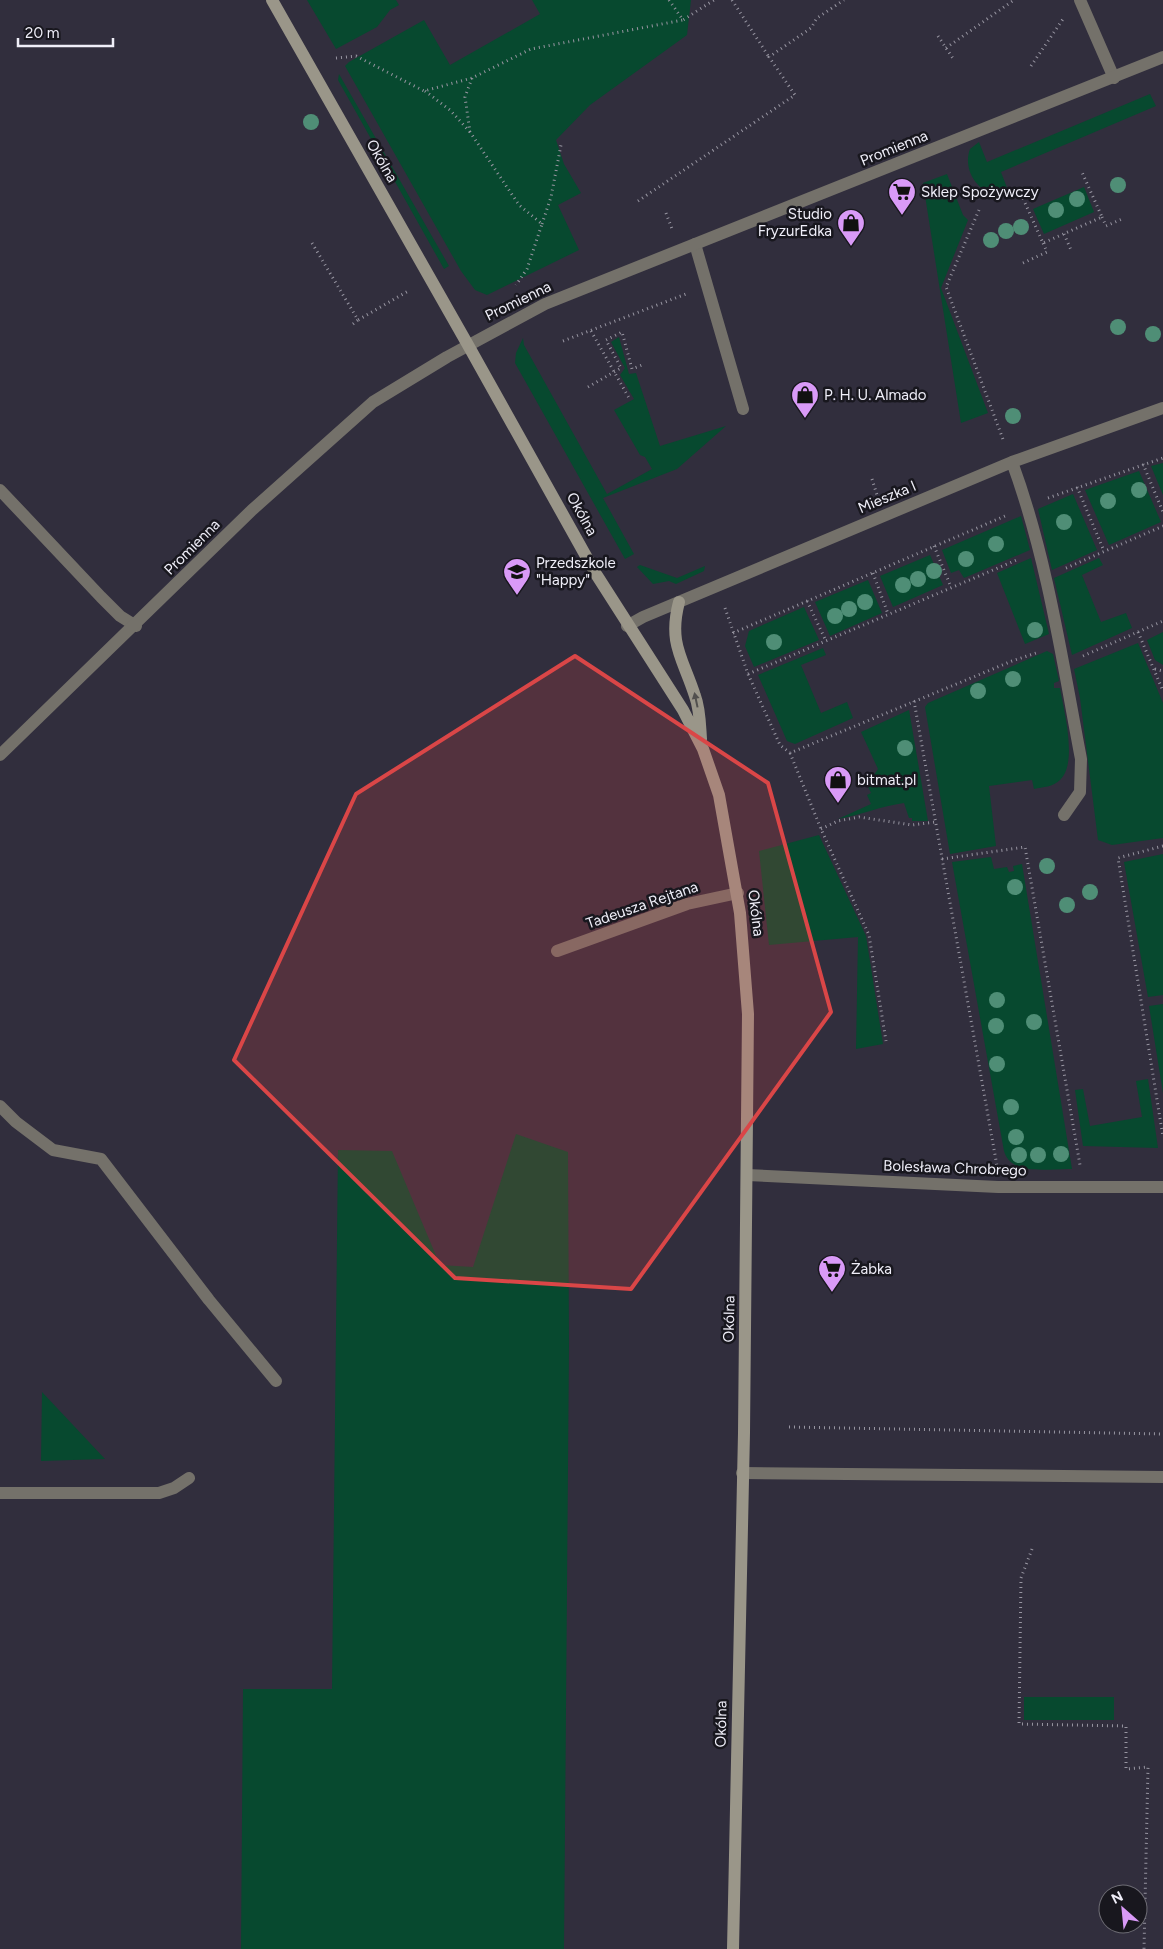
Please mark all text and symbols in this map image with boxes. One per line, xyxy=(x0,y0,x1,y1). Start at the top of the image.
scale bar xyxy=(18,15,112,47)
text: 20 m xyxy=(25,24,59,42)
street label: Promienna xyxy=(858,126,930,170)
street label: Okólna xyxy=(363,136,401,186)
supermarket icon: Sklep Spożywczy xyxy=(887,177,917,216)
place label: Sklep Spożywczy xyxy=(921,183,1039,201)
place label: Studio FryzurEdka xyxy=(758,205,832,240)
shop icon: Studio FryzurEdka xyxy=(836,208,866,247)
street label: Promienna xyxy=(482,277,554,325)
shop icon: P. H. U. Almado xyxy=(790,380,820,419)
place label: P. H. U. Almado xyxy=(824,386,927,404)
street label: Mieszka I xyxy=(855,477,919,517)
street label: Okólna xyxy=(563,489,601,539)
street label: Promienna xyxy=(160,515,224,579)
place label: Przedszkole "Happy" xyxy=(536,554,616,589)
school or university icon: Przedszkole "Happy" xyxy=(502,557,532,596)
one-way arrow xyxy=(692,693,700,708)
shop icon: bitmat.pl xyxy=(823,765,853,804)
place label: bitmat.pl xyxy=(857,771,916,789)
street label: Tadeusza Rejtana xyxy=(584,877,700,933)
street label: Okólna xyxy=(744,889,768,937)
street label: Bolesława Chrobrego xyxy=(883,1157,1027,1180)
supermarket icon: Żabka xyxy=(817,1254,847,1293)
place label: Żabka xyxy=(851,1260,892,1278)
street label: Okólna xyxy=(720,1295,738,1343)
street label: Okólna xyxy=(712,1700,730,1748)
north arrow xyxy=(1098,1884,1148,1934)
text: N xyxy=(1109,1888,1126,1908)

